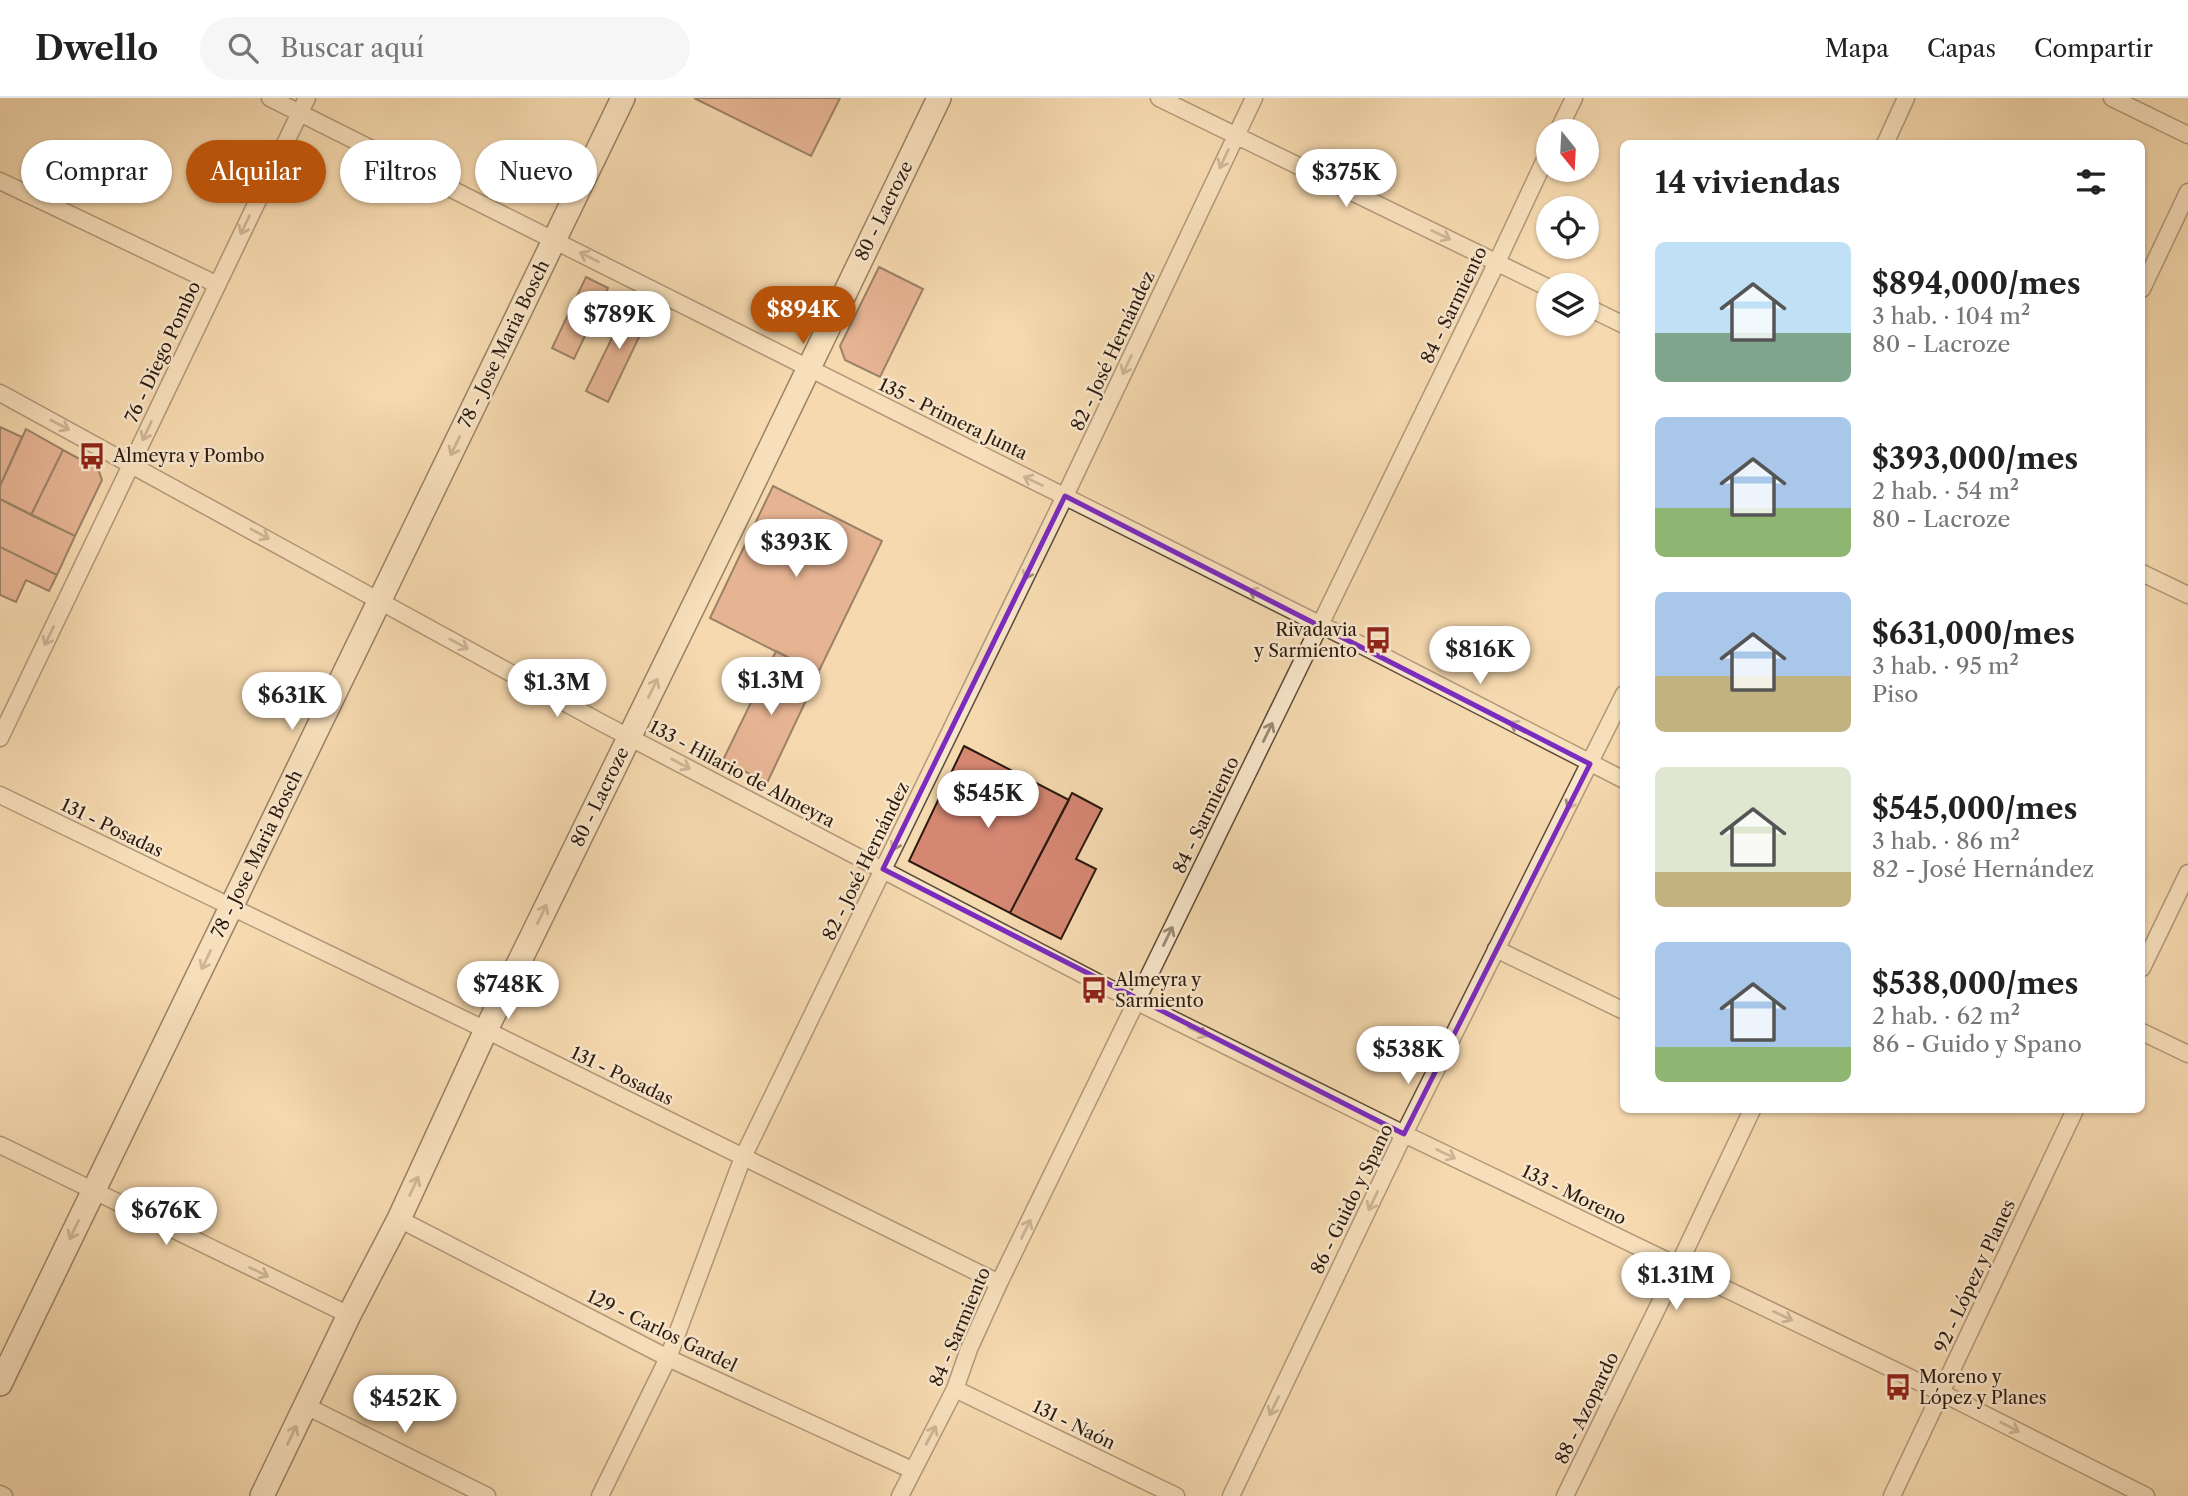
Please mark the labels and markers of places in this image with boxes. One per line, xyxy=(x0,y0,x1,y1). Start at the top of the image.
pin: $375K xyxy=(1297,150,1395,209)
pin: $894K xyxy=(754,286,852,346)
pin: $789K xyxy=(570,292,668,351)
bus stop icon: Almeyra y Pombo xyxy=(77,441,107,471)
place label: Almeyra y Pombo xyxy=(112,445,265,467)
pin: $393K xyxy=(747,519,845,579)
place label: Rivadavia y Sarmiento xyxy=(1253,619,1357,662)
bus stop icon: Rivadavia y Sarmiento xyxy=(1363,625,1393,655)
pin: $816K xyxy=(1431,626,1529,686)
pin: $1.3M xyxy=(722,658,820,717)
pin: $1.3M xyxy=(508,660,606,719)
pin: $631K xyxy=(243,672,341,732)
pin: $545K xyxy=(939,770,1037,830)
pin: $748K xyxy=(459,962,557,1021)
place label: Almeyra y Sarmiento xyxy=(1114,969,1204,1012)
bus stop icon: Almeyra y Sarmiento xyxy=(1079,975,1109,1005)
pin: $538K xyxy=(1359,1026,1457,1086)
pin: $676K xyxy=(117,1188,215,1247)
pin: $1.31M xyxy=(1619,1252,1733,1312)
place label: Moreno y López y Planes xyxy=(1919,1366,2047,1409)
bus stop icon: Moreno y López y Planes xyxy=(1883,1372,1913,1402)
pin: $452K xyxy=(356,1376,454,1435)

